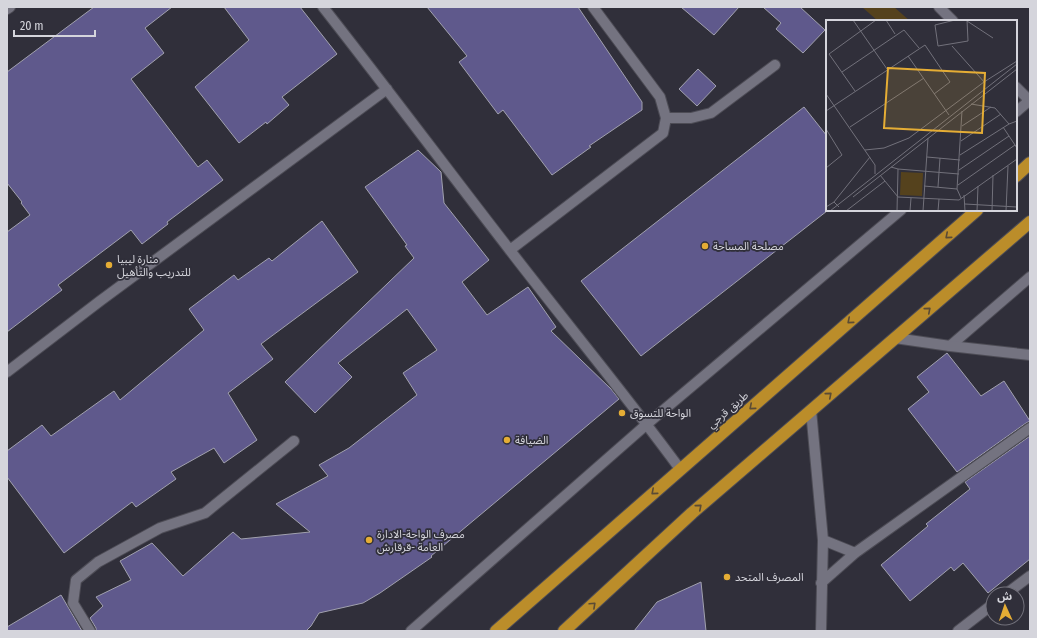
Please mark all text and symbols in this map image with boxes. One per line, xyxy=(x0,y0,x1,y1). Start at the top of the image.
scale bar xyxy=(14,12,95,38)
text: 20 m xyxy=(20,19,44,33)
inset map xyxy=(826,20,1017,211)
one-way arrow xyxy=(945,231,952,238)
place label: مصلحة المساحة xyxy=(713,240,784,253)
marker: مصلحة المساحة xyxy=(700,241,710,251)
place label: منارة ليبيا للتدريب والتأهيل xyxy=(117,253,191,279)
marker: منارة ليبيا للتدريب والتأهيل xyxy=(104,260,114,270)
one-way arrow xyxy=(923,307,930,314)
one-way arrow xyxy=(847,317,854,324)
street label: طريق قرجي xyxy=(705,389,753,433)
one-way arrow xyxy=(824,392,832,399)
one-way arrow xyxy=(749,402,756,409)
place label: الواحة للتسوق xyxy=(630,407,691,420)
marker: الواحة للتسوق xyxy=(617,408,627,418)
place label: الضيافة xyxy=(515,434,548,447)
marker: الضيافة xyxy=(502,435,512,445)
one-way arrow xyxy=(651,488,659,495)
one-way arrow xyxy=(694,505,702,512)
place label: مصرف الواحة-الادارة العامة -قرقارش xyxy=(377,528,465,554)
marker: مصرف الواحة-الادارة العامة -قرقارش xyxy=(364,535,374,545)
place label: المصرف المتحد xyxy=(735,571,804,584)
marker: المصرف المتحد xyxy=(722,572,732,582)
north arrow xyxy=(985,586,1025,626)
text: ش xyxy=(997,590,1012,603)
one-way arrow xyxy=(588,602,596,609)

